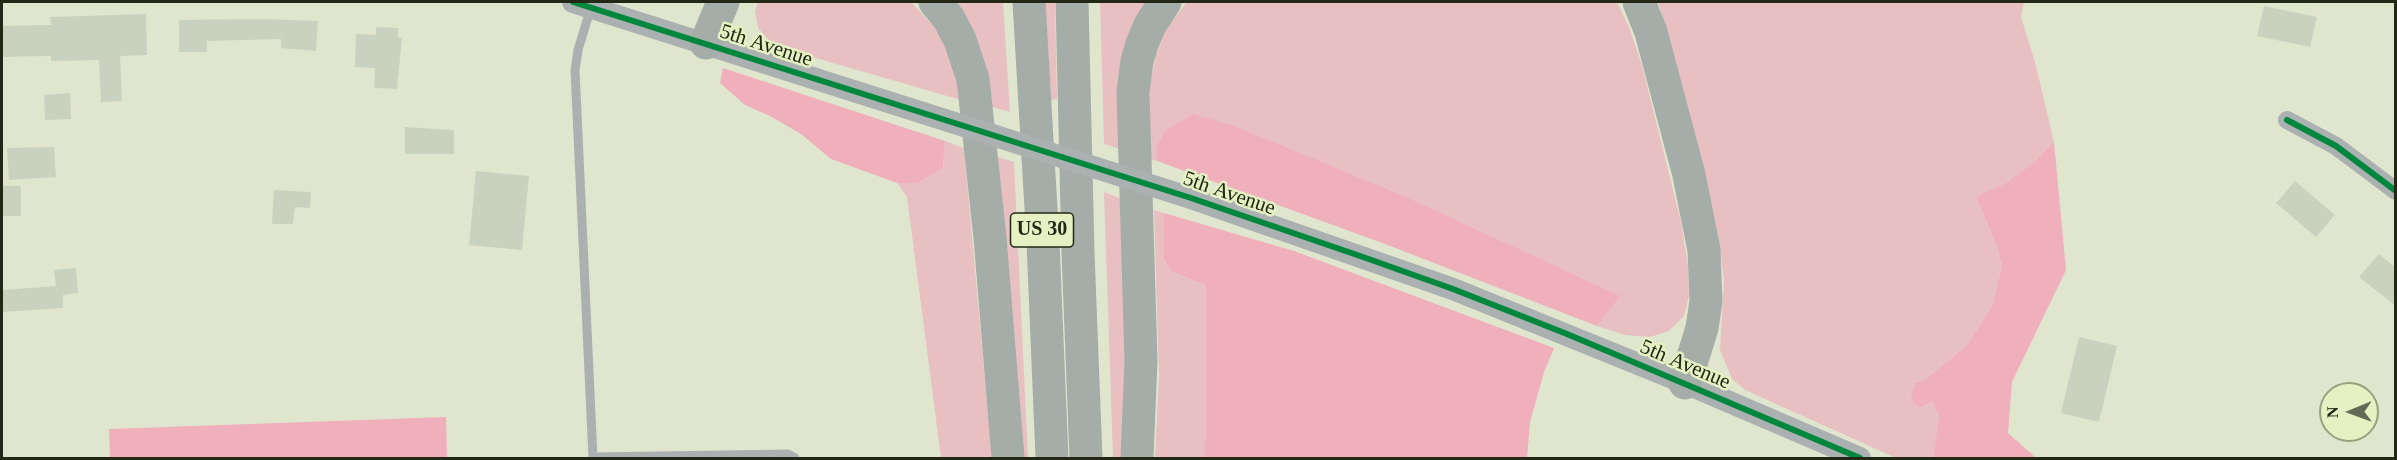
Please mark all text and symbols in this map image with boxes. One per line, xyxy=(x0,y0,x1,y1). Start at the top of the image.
street label: 5th Avenue xyxy=(717,19,815,73)
street label: 5th Avenue xyxy=(1180,166,1278,222)
road number: US 30 xyxy=(1010,213,1074,247)
street label: 5th Avenue xyxy=(1636,335,1734,395)
north arrow xyxy=(2319,382,2379,442)
text: N xyxy=(2324,406,2341,418)

